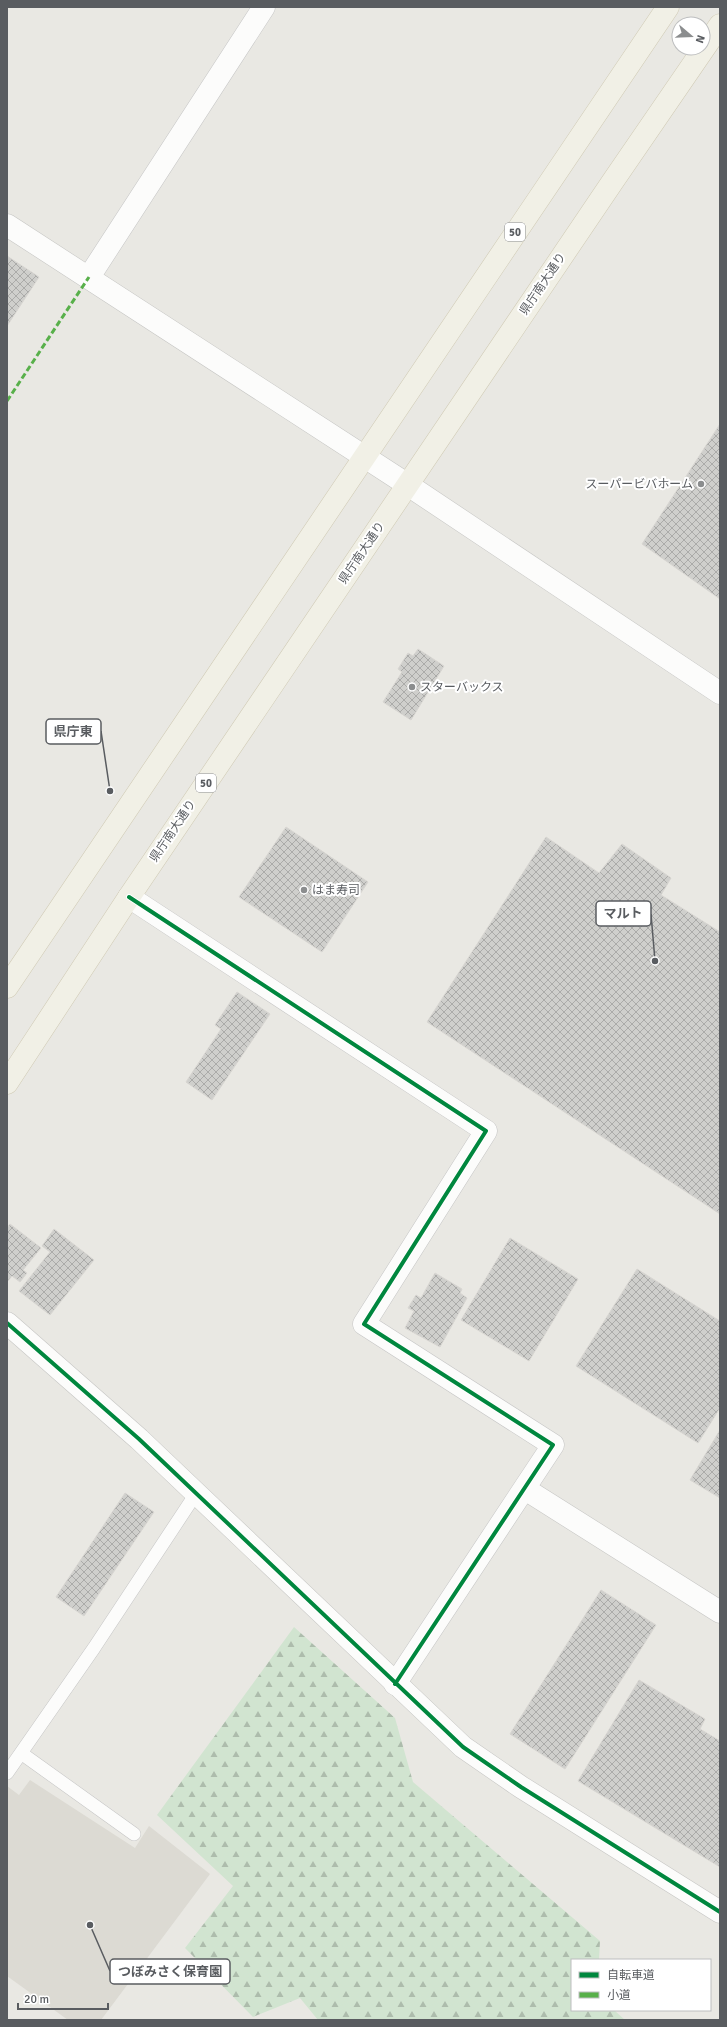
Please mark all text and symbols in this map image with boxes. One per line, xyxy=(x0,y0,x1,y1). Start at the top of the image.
north arrow xyxy=(671,16,711,56)
text: N xyxy=(693,33,707,45)
road number: 50 xyxy=(505,223,525,241)
street label: 県庁南大通り xyxy=(517,250,569,318)
place label: スーパービバホーム xyxy=(585,477,693,492)
marker: スーパービバホーム xyxy=(696,479,706,489)
street label: 県庁南大通り xyxy=(336,519,388,587)
place label: スターバックス xyxy=(420,680,504,695)
marker: スターバックス xyxy=(407,682,417,692)
callout: 県庁東 xyxy=(46,719,101,744)
text: 県庁東 xyxy=(53,724,93,740)
road number: 50 xyxy=(196,774,216,792)
street label: 県庁南大通り xyxy=(147,797,199,865)
place label: はま寿司 xyxy=(312,883,360,898)
marker: はま寿司 xyxy=(299,885,309,895)
callout: マルト xyxy=(596,901,651,926)
text: マルト xyxy=(603,906,643,922)
callout: つぼみさく保育園 xyxy=(110,1959,230,1984)
legend xyxy=(571,1959,711,2011)
text: つぼみさく保育園 xyxy=(118,1964,222,1980)
text: 自転車道 xyxy=(607,1968,655,1983)
scale bar xyxy=(18,1985,108,2011)
text: 小道 xyxy=(607,1988,631,2003)
text: 20 m xyxy=(24,1992,49,2007)

